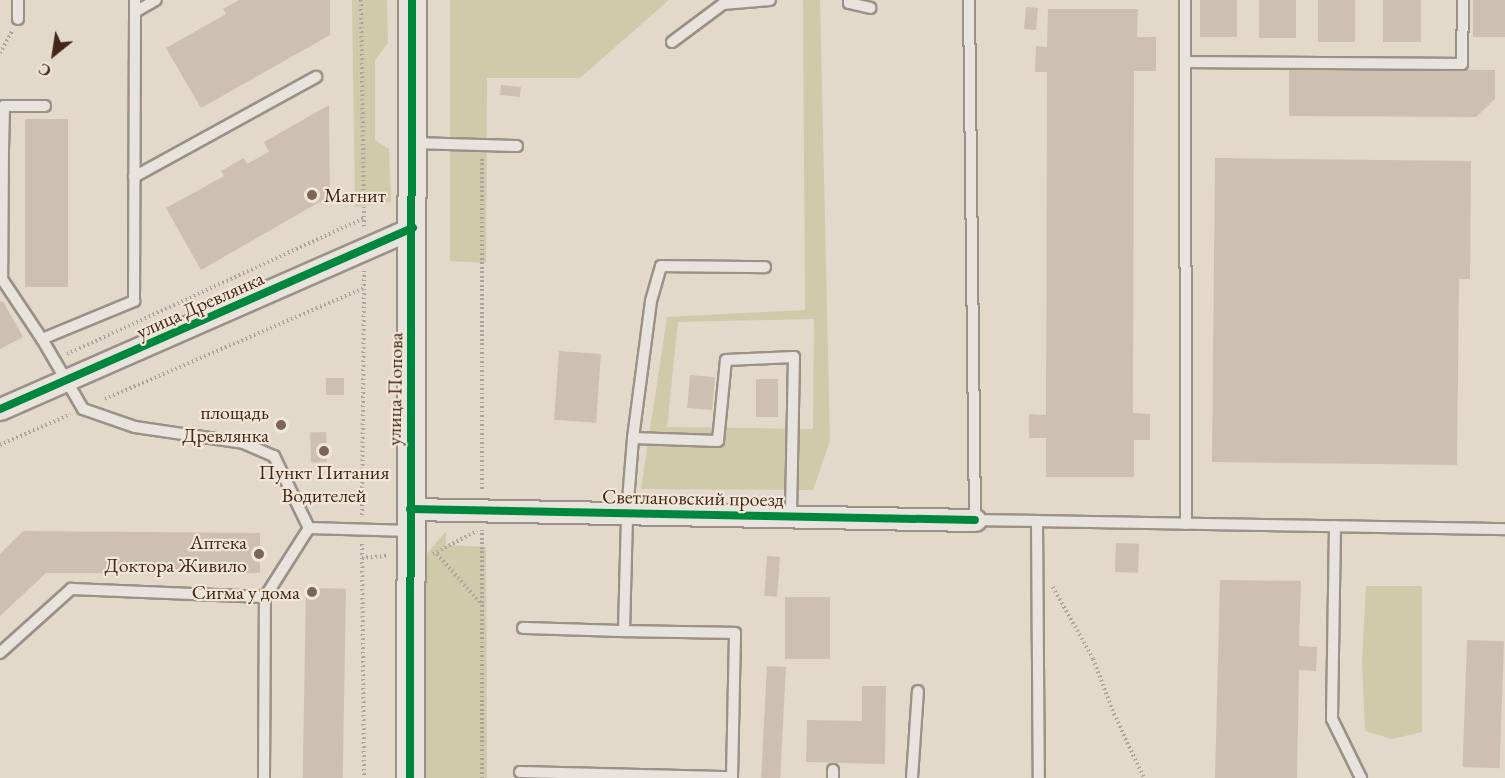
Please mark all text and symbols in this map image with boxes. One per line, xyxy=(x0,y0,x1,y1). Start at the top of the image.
north arrow xyxy=(24,24,84,84)
text: С xyxy=(35,58,55,82)
place label: Магнит xyxy=(324,183,386,207)
marker: Магнит xyxy=(305,188,319,202)
street label: улица Древлянка xyxy=(132,266,268,344)
street label: улица Попова xyxy=(382,332,408,446)
place label: площадь Древлянка xyxy=(182,401,269,448)
marker: площадь Древлянка xyxy=(274,418,288,432)
marker: Пункт Питания Водителей xyxy=(317,444,331,458)
place label: Пункт Питания Водителей xyxy=(259,460,389,507)
street label: Светлановский проезд xyxy=(602,484,784,512)
place label: Аптека Доктора Живило xyxy=(105,530,247,577)
marker: Аптека Доктора Живило xyxy=(252,547,266,561)
place label: Сигма у дома xyxy=(192,580,300,604)
marker: Сигма у дома xyxy=(305,585,319,599)

